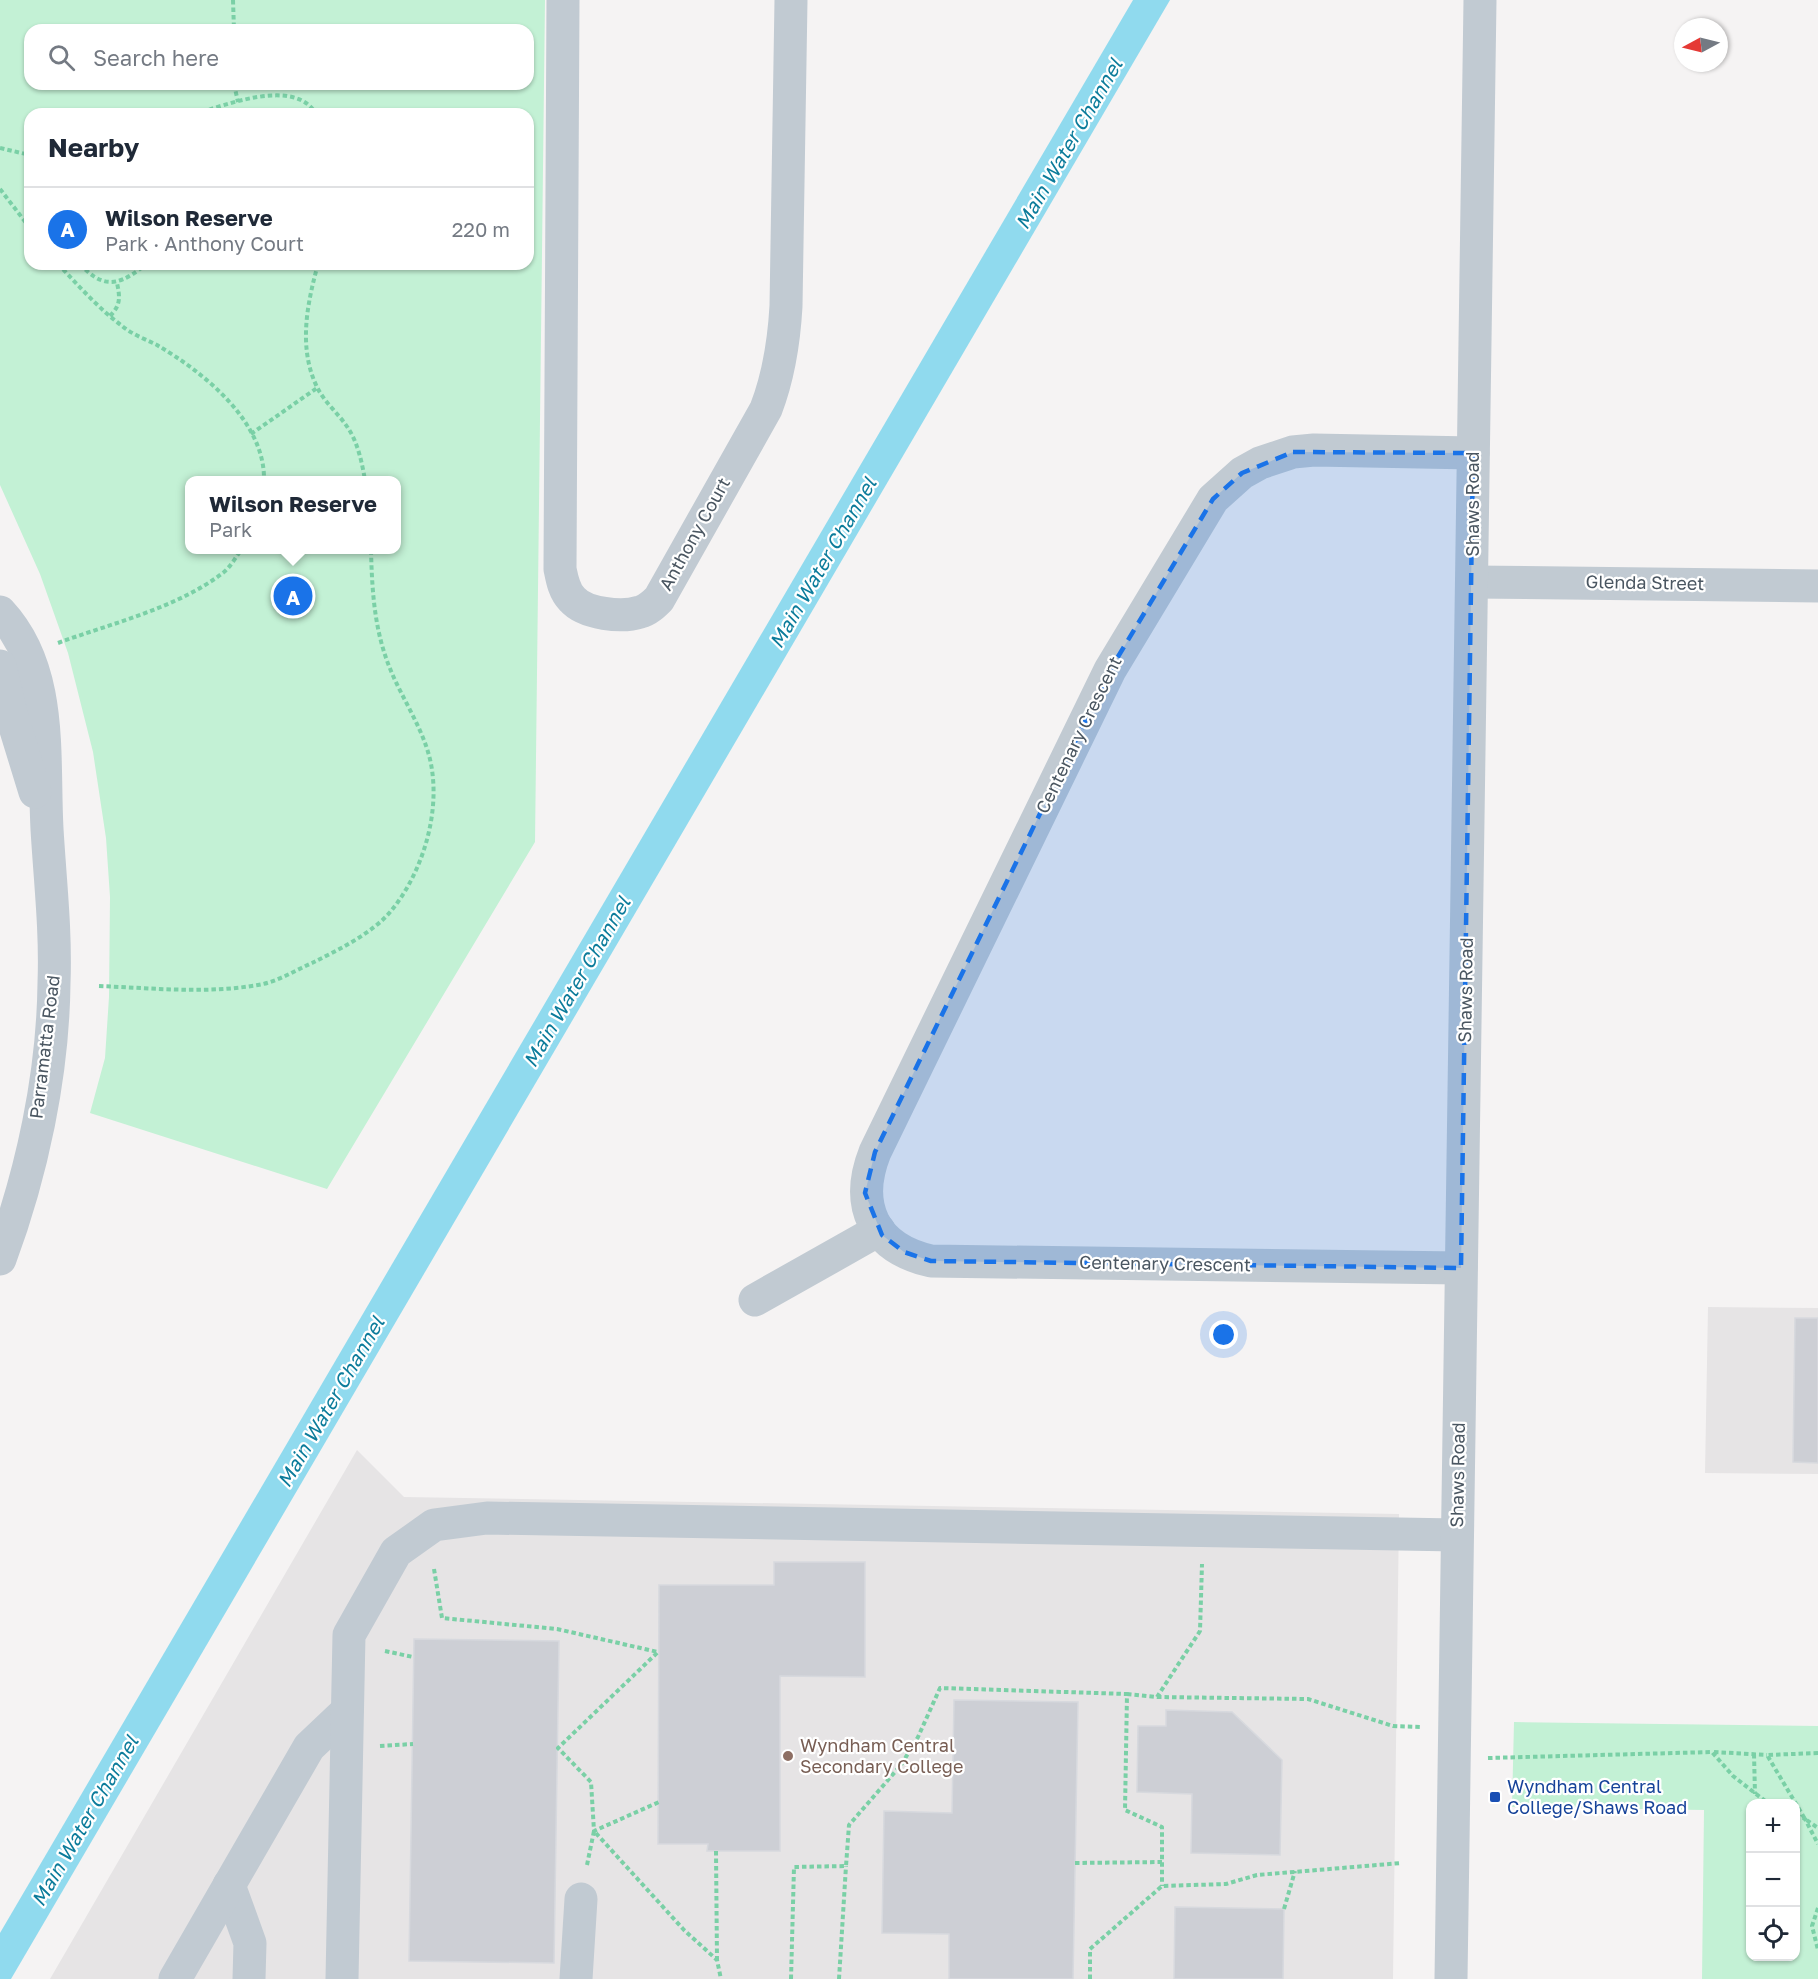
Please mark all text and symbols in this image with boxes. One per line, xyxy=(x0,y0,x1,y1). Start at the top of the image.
north arrow xyxy=(1674,18,1728,72)
search box xyxy=(24,24,534,90)
icon: search xyxy=(45,41,78,74)
text: Search here xyxy=(93,44,219,71)
water label: Main Water Channel xyxy=(1010,53,1127,233)
text: Nearby xyxy=(48,132,139,163)
text: Wilson Reserve xyxy=(105,204,273,231)
text: A xyxy=(60,217,75,241)
text: 220 m xyxy=(452,217,510,241)
text: Park · Anthony Court xyxy=(105,231,304,255)
street label: Shaws Road xyxy=(1461,451,1483,557)
water label: Main Water Channel xyxy=(764,472,881,652)
street label: Anthony Court xyxy=(654,473,734,594)
popup xyxy=(185,476,401,554)
text: Wilson Reserve xyxy=(209,490,377,517)
text: Park xyxy=(209,517,252,541)
street label: Glenda Street xyxy=(1585,570,1705,594)
pin: A xyxy=(274,574,312,618)
street label: Centenary Crescent xyxy=(1031,652,1126,817)
water label: Main Water Channel xyxy=(518,891,635,1071)
street label: Shaws Road xyxy=(1453,937,1477,1043)
street label: Parramatta Road xyxy=(24,974,64,1120)
street label: Centenary Crescent xyxy=(1079,1251,1251,1275)
water label: Main Water Channel xyxy=(272,1311,389,1491)
your location xyxy=(1209,1320,1238,1349)
street label: Shaws Road xyxy=(1445,1422,1469,1528)
water label: Main Water Channel xyxy=(26,1730,143,1910)
place label: Wyndham Central Secondary College xyxy=(800,1734,963,1777)
marker: Wyndham Central Secondary College xyxy=(781,1749,795,1763)
place label: Wyndham Central College/Shaws Road xyxy=(1507,1775,1687,1818)
marker: Wyndham Central College/Shaws Road xyxy=(1488,1790,1502,1804)
map controls xyxy=(1746,1799,1800,1961)
button: + xyxy=(1746,1799,1800,1853)
button: − xyxy=(1746,1853,1800,1907)
button: locate xyxy=(1746,1907,1800,1961)

